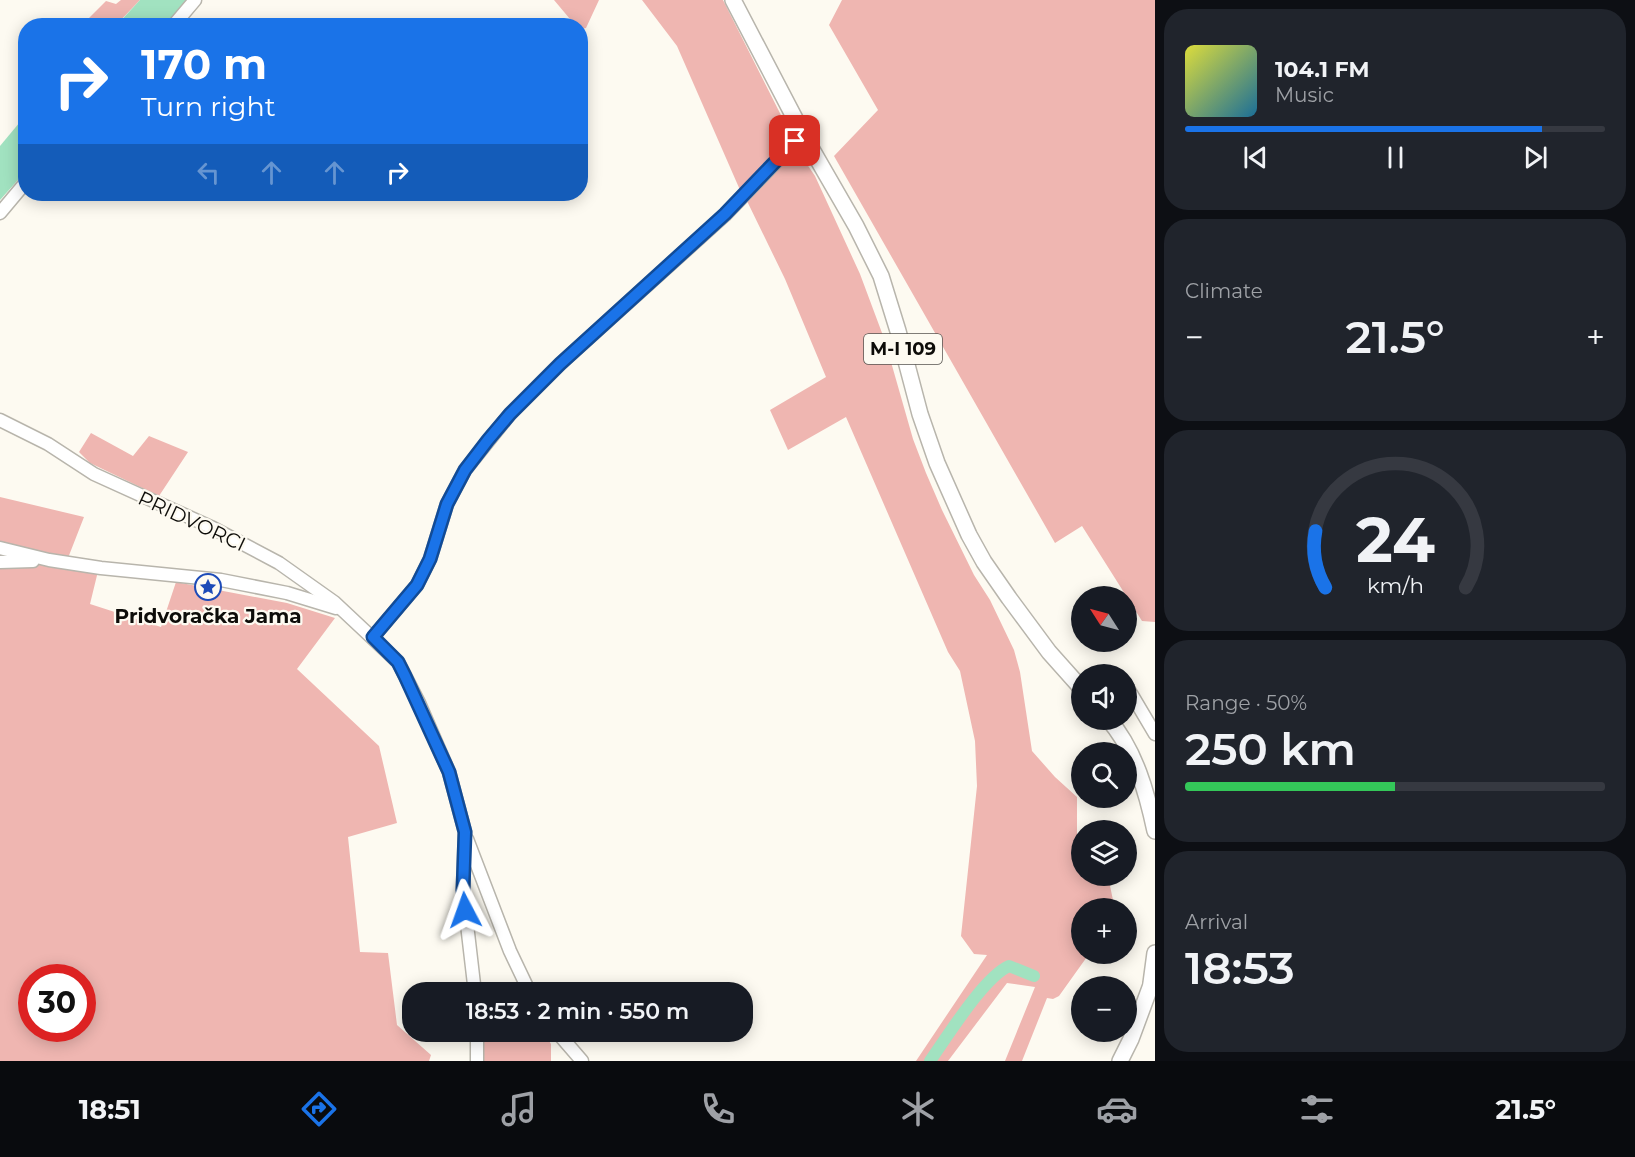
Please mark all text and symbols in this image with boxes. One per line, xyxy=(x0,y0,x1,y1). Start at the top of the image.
text: 170 m xyxy=(141,38,267,90)
icon: right xyxy=(42,42,120,120)
text: 104.1 FM xyxy=(1275,56,1369,83)
text: Music xyxy=(1275,83,1334,107)
text: Turn right xyxy=(141,90,276,123)
pin xyxy=(769,115,820,166)
icon: arrive xyxy=(778,124,811,157)
icon: previous xyxy=(1239,141,1272,174)
icon: pause xyxy=(1379,141,1412,174)
icon: next xyxy=(1519,141,1552,174)
icon: left xyxy=(192,156,225,189)
icon: ahead xyxy=(255,156,288,189)
icon: ahead xyxy=(318,156,351,189)
icon: right xyxy=(381,156,414,189)
text: Climate xyxy=(1185,279,1263,303)
text: 21.5° xyxy=(1345,309,1445,364)
text: − xyxy=(1185,317,1204,357)
text: + xyxy=(1586,317,1605,357)
road number: M-I 109 xyxy=(864,334,942,364)
street label: PRIDVORCI xyxy=(134,486,250,556)
text: 24 xyxy=(1355,502,1435,578)
place icon: Pridvoračka Jama xyxy=(193,572,223,602)
text: km/h xyxy=(1366,572,1424,598)
north arrow xyxy=(1071,586,1137,652)
map controls xyxy=(1071,586,1137,1042)
place label: Pridvoračka Jama xyxy=(115,604,302,628)
button: sound xyxy=(1071,664,1137,730)
text: Range · 50% xyxy=(1185,691,1307,715)
text: 250 km xyxy=(1185,721,1356,776)
button: search xyxy=(1071,742,1137,808)
button: layers xyxy=(1071,820,1137,886)
position arrow xyxy=(433,878,497,942)
button: + xyxy=(1071,898,1137,964)
text: Arrival xyxy=(1185,910,1248,934)
text: 18:53 xyxy=(1185,940,1295,995)
speed limit sign: 30 xyxy=(18,964,96,1042)
button: − xyxy=(1071,976,1137,1042)
text: 18:53 · 2 min · 550 m xyxy=(466,998,689,1025)
icon: directions xyxy=(298,1088,340,1130)
icon: music xyxy=(498,1088,540,1130)
icon: phone xyxy=(697,1088,739,1130)
icon: climate xyxy=(897,1088,939,1130)
icon: car xyxy=(1096,1088,1138,1130)
icon: filters xyxy=(1296,1088,1338,1130)
text: 18:51 xyxy=(79,1093,141,1126)
text: 21.5° xyxy=(1495,1093,1556,1126)

